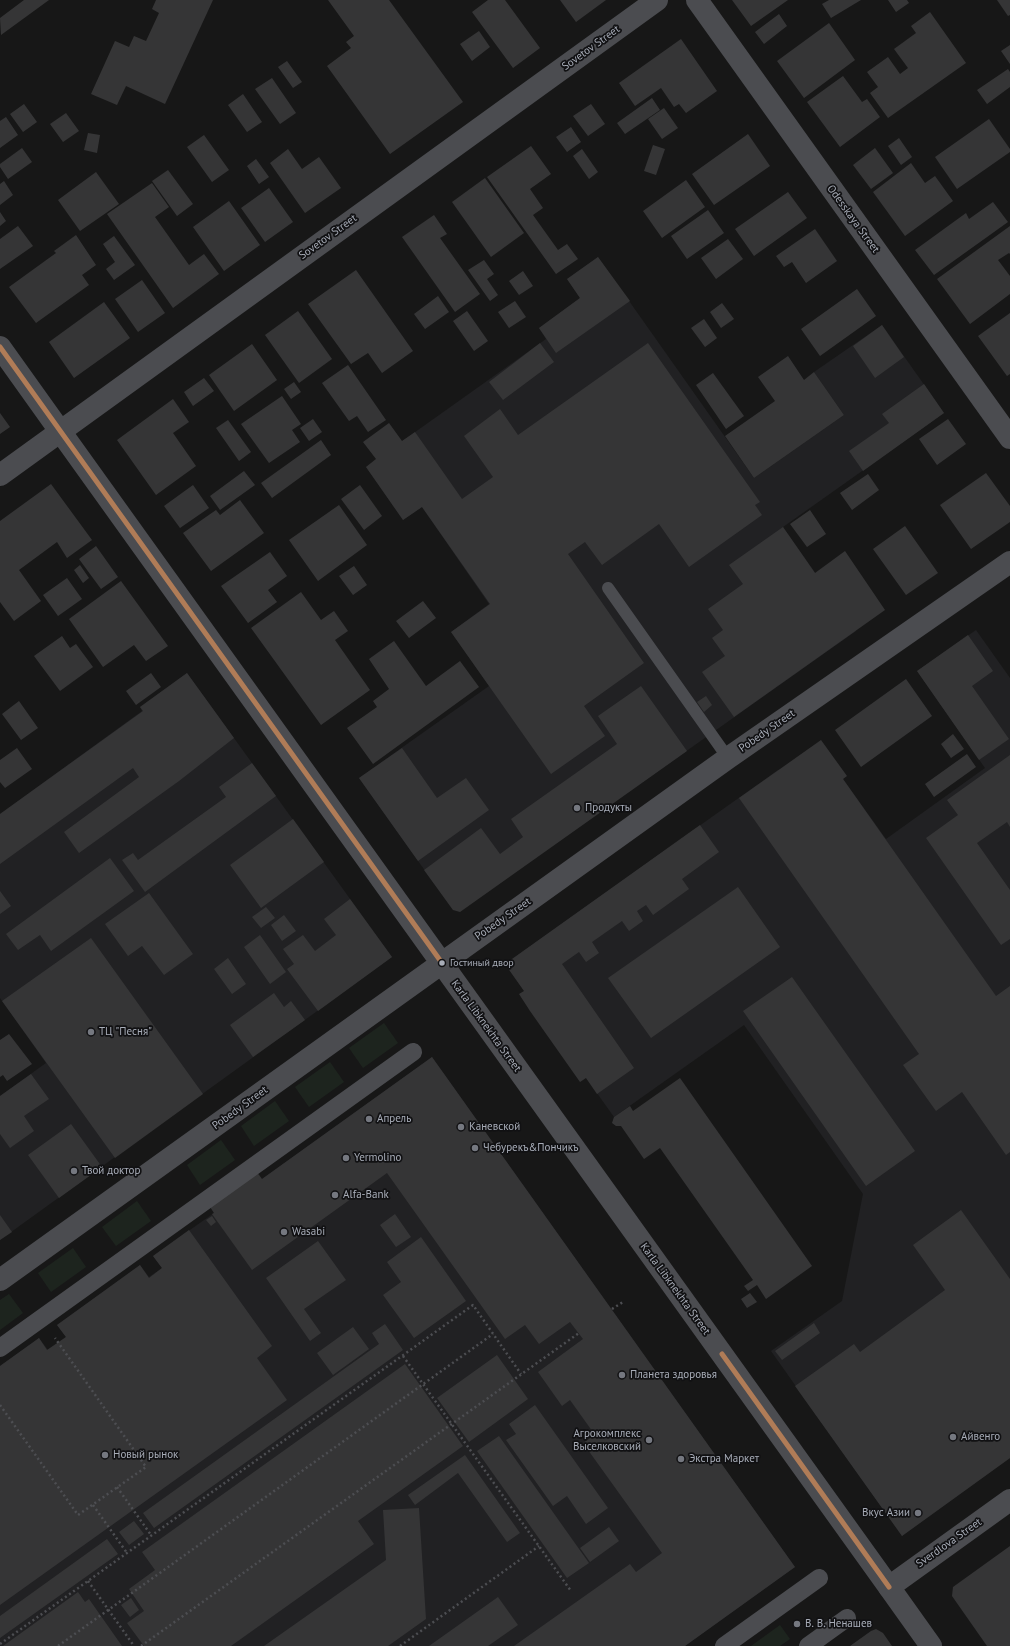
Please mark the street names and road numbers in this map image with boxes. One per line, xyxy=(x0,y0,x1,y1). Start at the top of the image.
street label: Sovetov Street xyxy=(560,23,622,73)
street label: Odesskaya Street xyxy=(824,183,882,255)
street label: Sovetov Street xyxy=(297,212,359,262)
street label: Pobedy Street xyxy=(736,707,798,755)
street label: Pobedy Street xyxy=(472,895,534,943)
street label: Karla Libknekhta Street xyxy=(448,978,524,1074)
street label: Pobedy Street xyxy=(210,1083,270,1133)
street label: Karla Libknekhta Street xyxy=(637,1241,713,1337)
street label: Sverdlova Street xyxy=(914,1516,984,1570)

